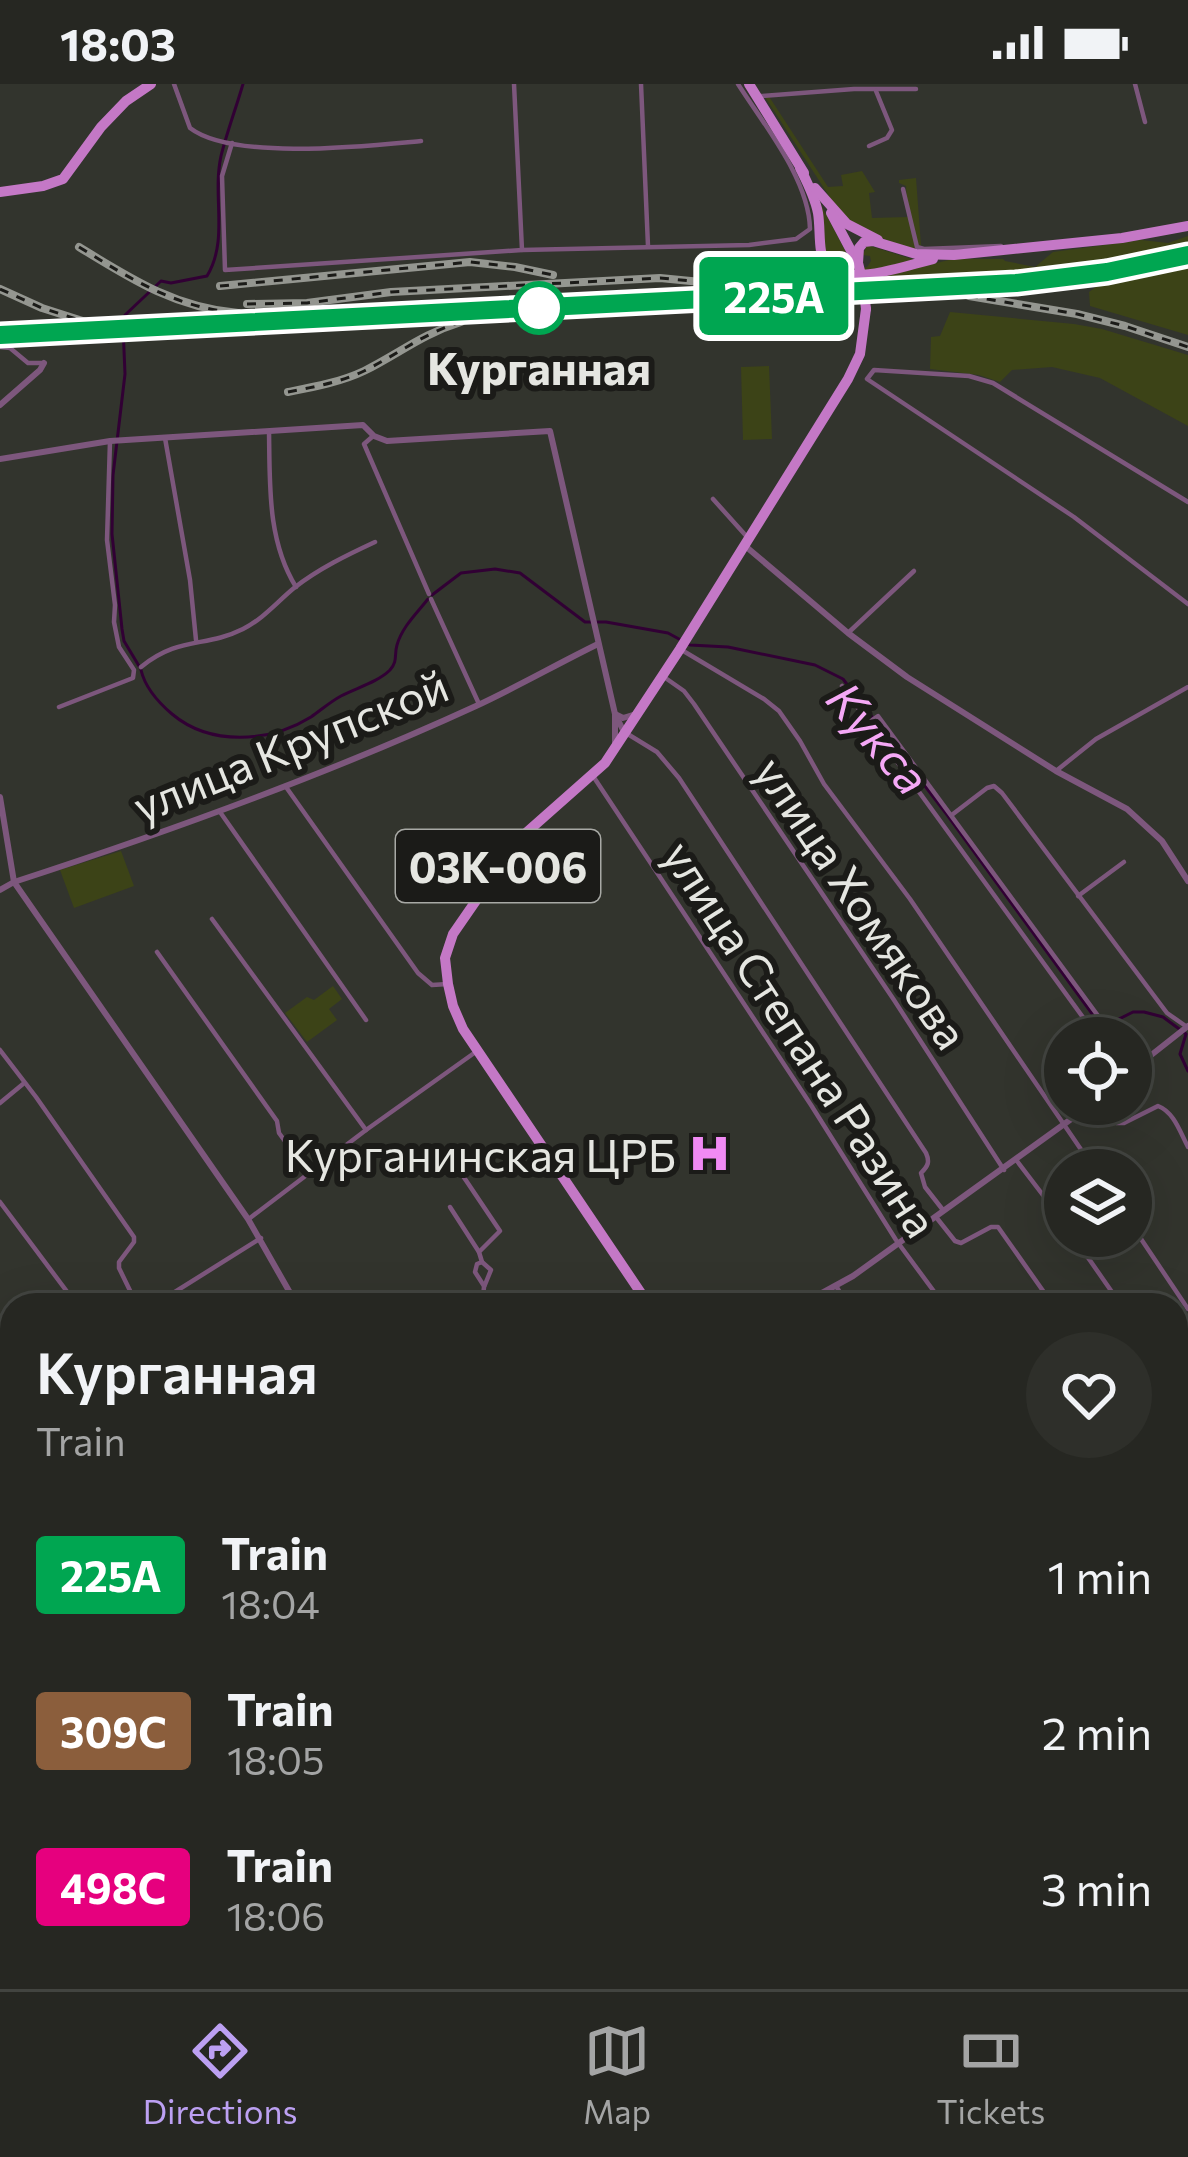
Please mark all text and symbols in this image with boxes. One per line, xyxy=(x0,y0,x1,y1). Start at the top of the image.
text: 18:03 xyxy=(60,15,176,70)
line badge: 225А xyxy=(690,257,858,335)
text: 225А xyxy=(723,270,825,322)
marker: Курганная xyxy=(514,283,564,333)
place label: Курганная xyxy=(427,339,651,394)
street label: улица Крупской xyxy=(125,656,455,832)
water label: Кукса xyxy=(816,669,944,805)
street label: улица Хомякова xyxy=(745,746,981,1058)
road number: 03К-006 xyxy=(396,830,600,902)
street label: улица Степана Разина xyxy=(653,830,951,1246)
map controls xyxy=(1044,1017,1152,1257)
button: locate xyxy=(1044,1017,1152,1125)
place label: Курганинская ЦРБ xyxy=(285,1126,676,1181)
hospital icon: Курганинская ЦРБ xyxy=(687,1130,733,1176)
button: layers xyxy=(1044,1149,1152,1257)
button: heart xyxy=(1026,1332,1152,1458)
text: Курганная xyxy=(36,1336,318,1406)
text: Train xyxy=(36,1416,126,1464)
text: Train xyxy=(221,1524,328,1579)
text: 1 min xyxy=(1048,1548,1152,1603)
text: 225А xyxy=(60,1549,161,1601)
text: 18:04 xyxy=(221,1579,320,1627)
text: Train xyxy=(227,1680,334,1735)
text: 2 min xyxy=(1042,1704,1152,1759)
text: 309С xyxy=(60,1705,167,1757)
text: 18:05 xyxy=(227,1735,324,1783)
text: Train xyxy=(226,1836,333,1891)
text: 3 min xyxy=(1041,1860,1152,1915)
text: 498С xyxy=(60,1861,166,1913)
text: 18:06 xyxy=(226,1891,325,1939)
tab: Directions xyxy=(143,2018,298,2131)
tab: Map xyxy=(583,2018,651,2131)
tab: Tickets xyxy=(936,2018,1045,2131)

